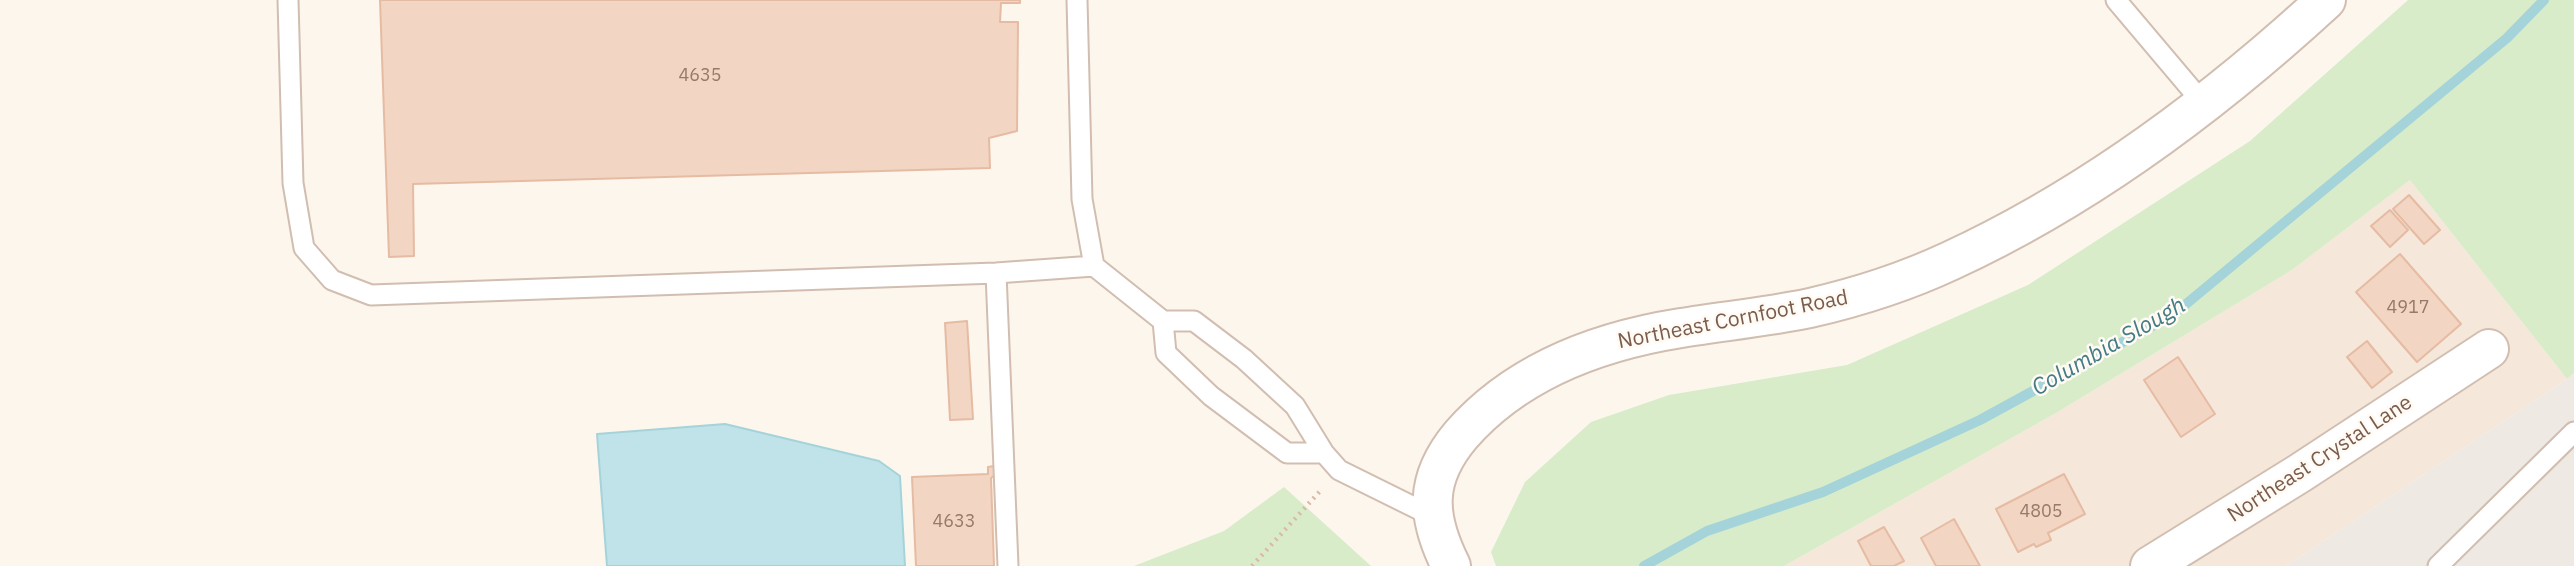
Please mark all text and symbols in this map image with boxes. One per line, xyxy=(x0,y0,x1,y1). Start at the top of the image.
house number: 4635 xyxy=(678,65,722,87)
street label: Northeast Cornfoot Road xyxy=(1616,285,1850,355)
water label: Columbia Slough xyxy=(2027,292,2191,402)
house number: 4917 xyxy=(2386,297,2430,319)
street label: Northeast Crystal Lane xyxy=(2223,390,2417,528)
house number: 4805 xyxy=(2019,501,2063,523)
house number: 4633 xyxy=(932,511,976,533)

